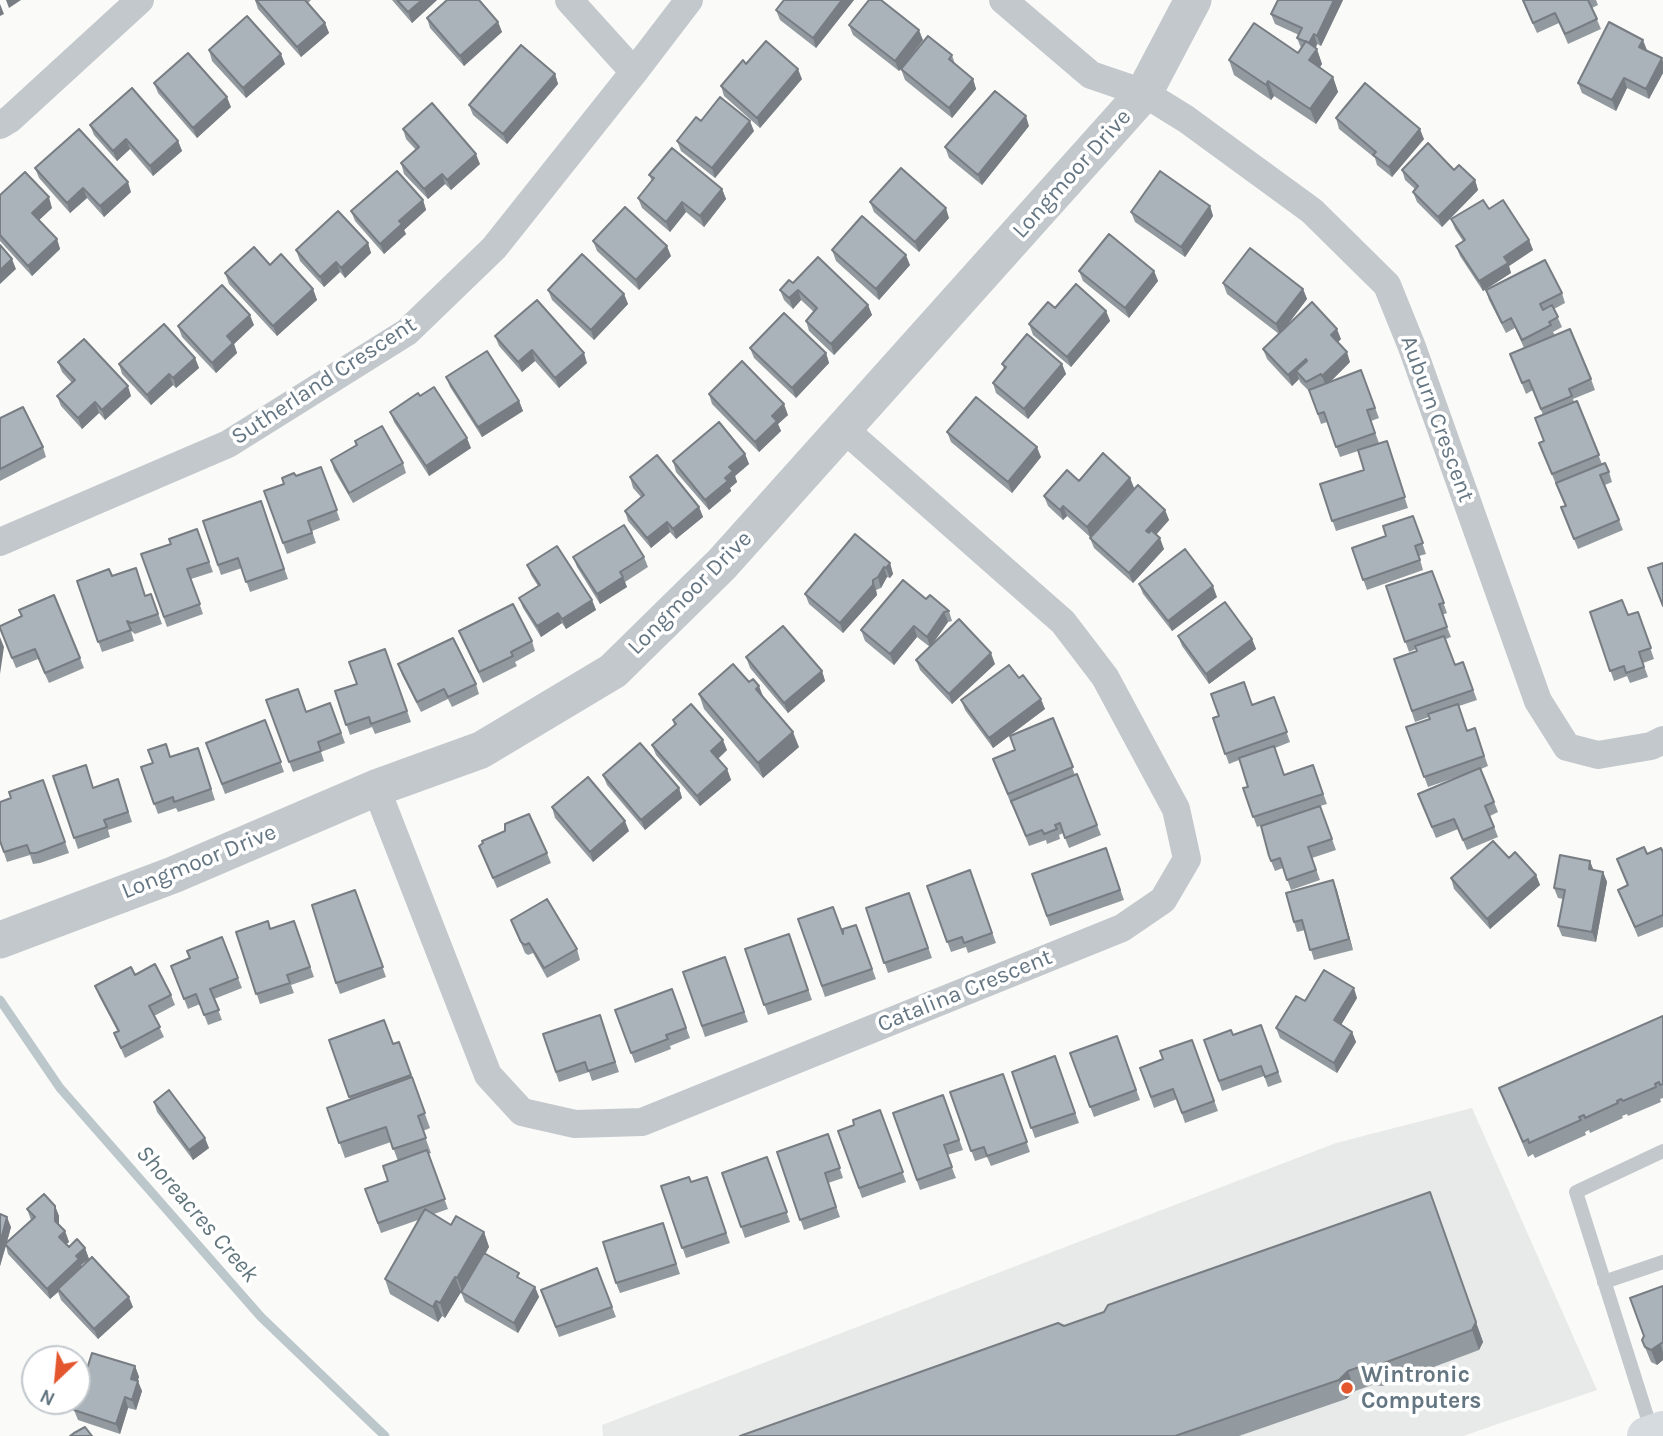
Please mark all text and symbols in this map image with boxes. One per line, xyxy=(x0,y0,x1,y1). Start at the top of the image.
street label: Longmoor Drive xyxy=(1007,104,1137,244)
street label: Sutherland Crescent xyxy=(226,311,422,451)
street label: Auburn Crescent xyxy=(1394,332,1480,506)
street label: Longmoor Drive xyxy=(622,525,758,661)
street label: Longmoor Drive xyxy=(118,818,280,906)
street label: Catalina Crescent xyxy=(874,943,1056,1039)
water label: Shoreacres Creek xyxy=(130,1140,264,1288)
north arrow xyxy=(21,1345,91,1415)
place label: Wintronic Computers xyxy=(1361,1361,1481,1415)
marker: Wintronic Computers xyxy=(1339,1380,1355,1396)
text: N xyxy=(37,1384,59,1410)

